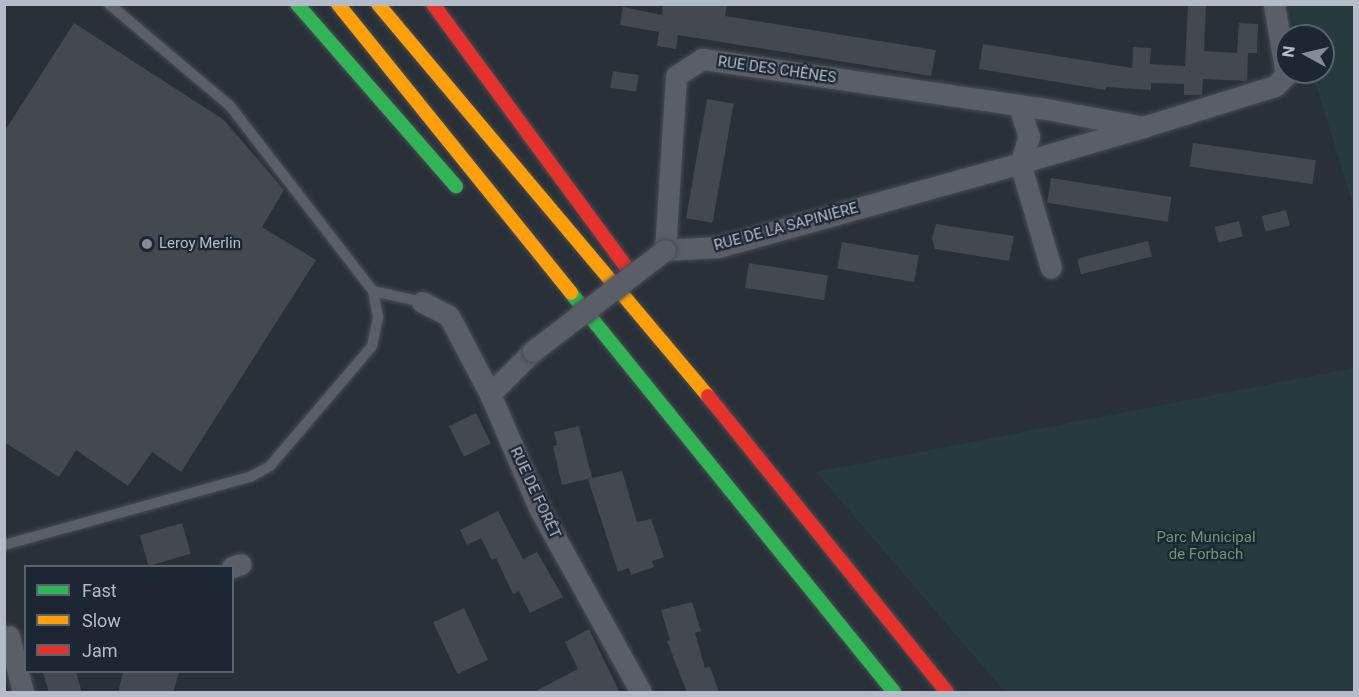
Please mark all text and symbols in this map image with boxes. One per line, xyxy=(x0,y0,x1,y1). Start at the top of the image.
north arrow xyxy=(1275,24,1335,84)
text: N xyxy=(1278,45,1299,59)
street label: RUE DES CHÊNES xyxy=(717,53,837,87)
street label: RUE DE LA SAPINIÈRE xyxy=(712,199,860,255)
place label: Leroy Merlin xyxy=(159,235,241,253)
marker: Leroy Merlin xyxy=(140,237,154,251)
street label: RUE DE FORÊT xyxy=(506,444,564,542)
park label: Parc Municipal de Forbach xyxy=(1156,528,1256,563)
legend xyxy=(24,565,234,673)
text: Fast xyxy=(82,580,117,601)
text: Slow xyxy=(82,610,121,631)
text: Jam xyxy=(82,640,118,661)

